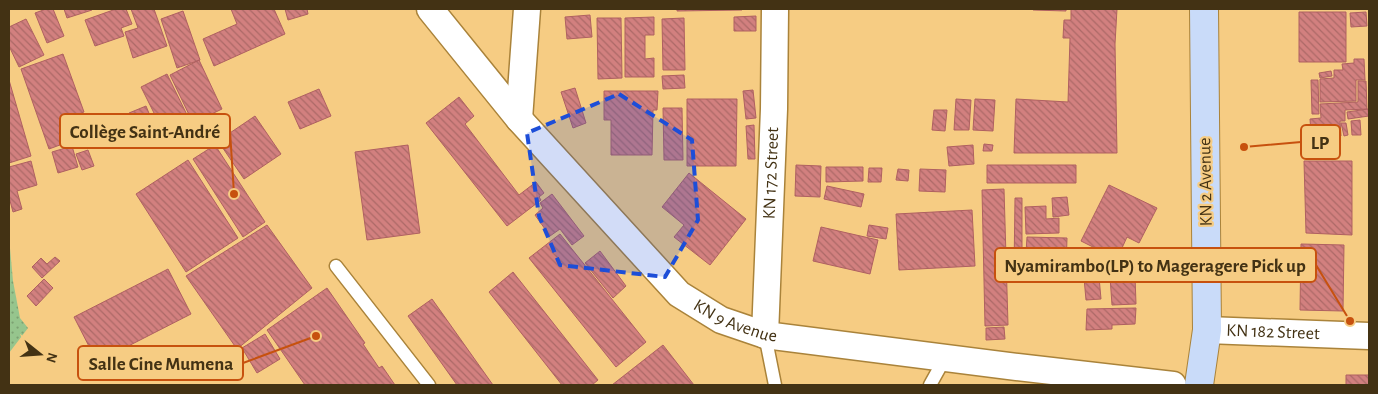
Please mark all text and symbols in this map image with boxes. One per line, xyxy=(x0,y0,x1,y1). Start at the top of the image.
callout: Collège Saint-André xyxy=(60,114,230,148)
text: Collège Saint-André xyxy=(70,123,220,142)
callout: LP xyxy=(1301,125,1340,159)
street label: KN 172 Street xyxy=(761,126,782,220)
text: LP xyxy=(1311,134,1330,153)
street label: KN 2 Avenue xyxy=(1196,137,1216,227)
callout: Nyamirambo(LP) to Mageragere Pick up xyxy=(995,248,1316,282)
text: Nyamirambo(LP) to Mageragere Pick up xyxy=(1004,257,1306,276)
street label: KN 9 Avenue xyxy=(690,296,778,345)
street label: KN 182 Street xyxy=(1226,322,1320,343)
north arrow xyxy=(15,329,65,379)
callout: Salle Cine Mumena xyxy=(78,346,243,380)
text: N xyxy=(43,351,60,364)
text: Salle Cine Mumena xyxy=(89,355,233,374)

